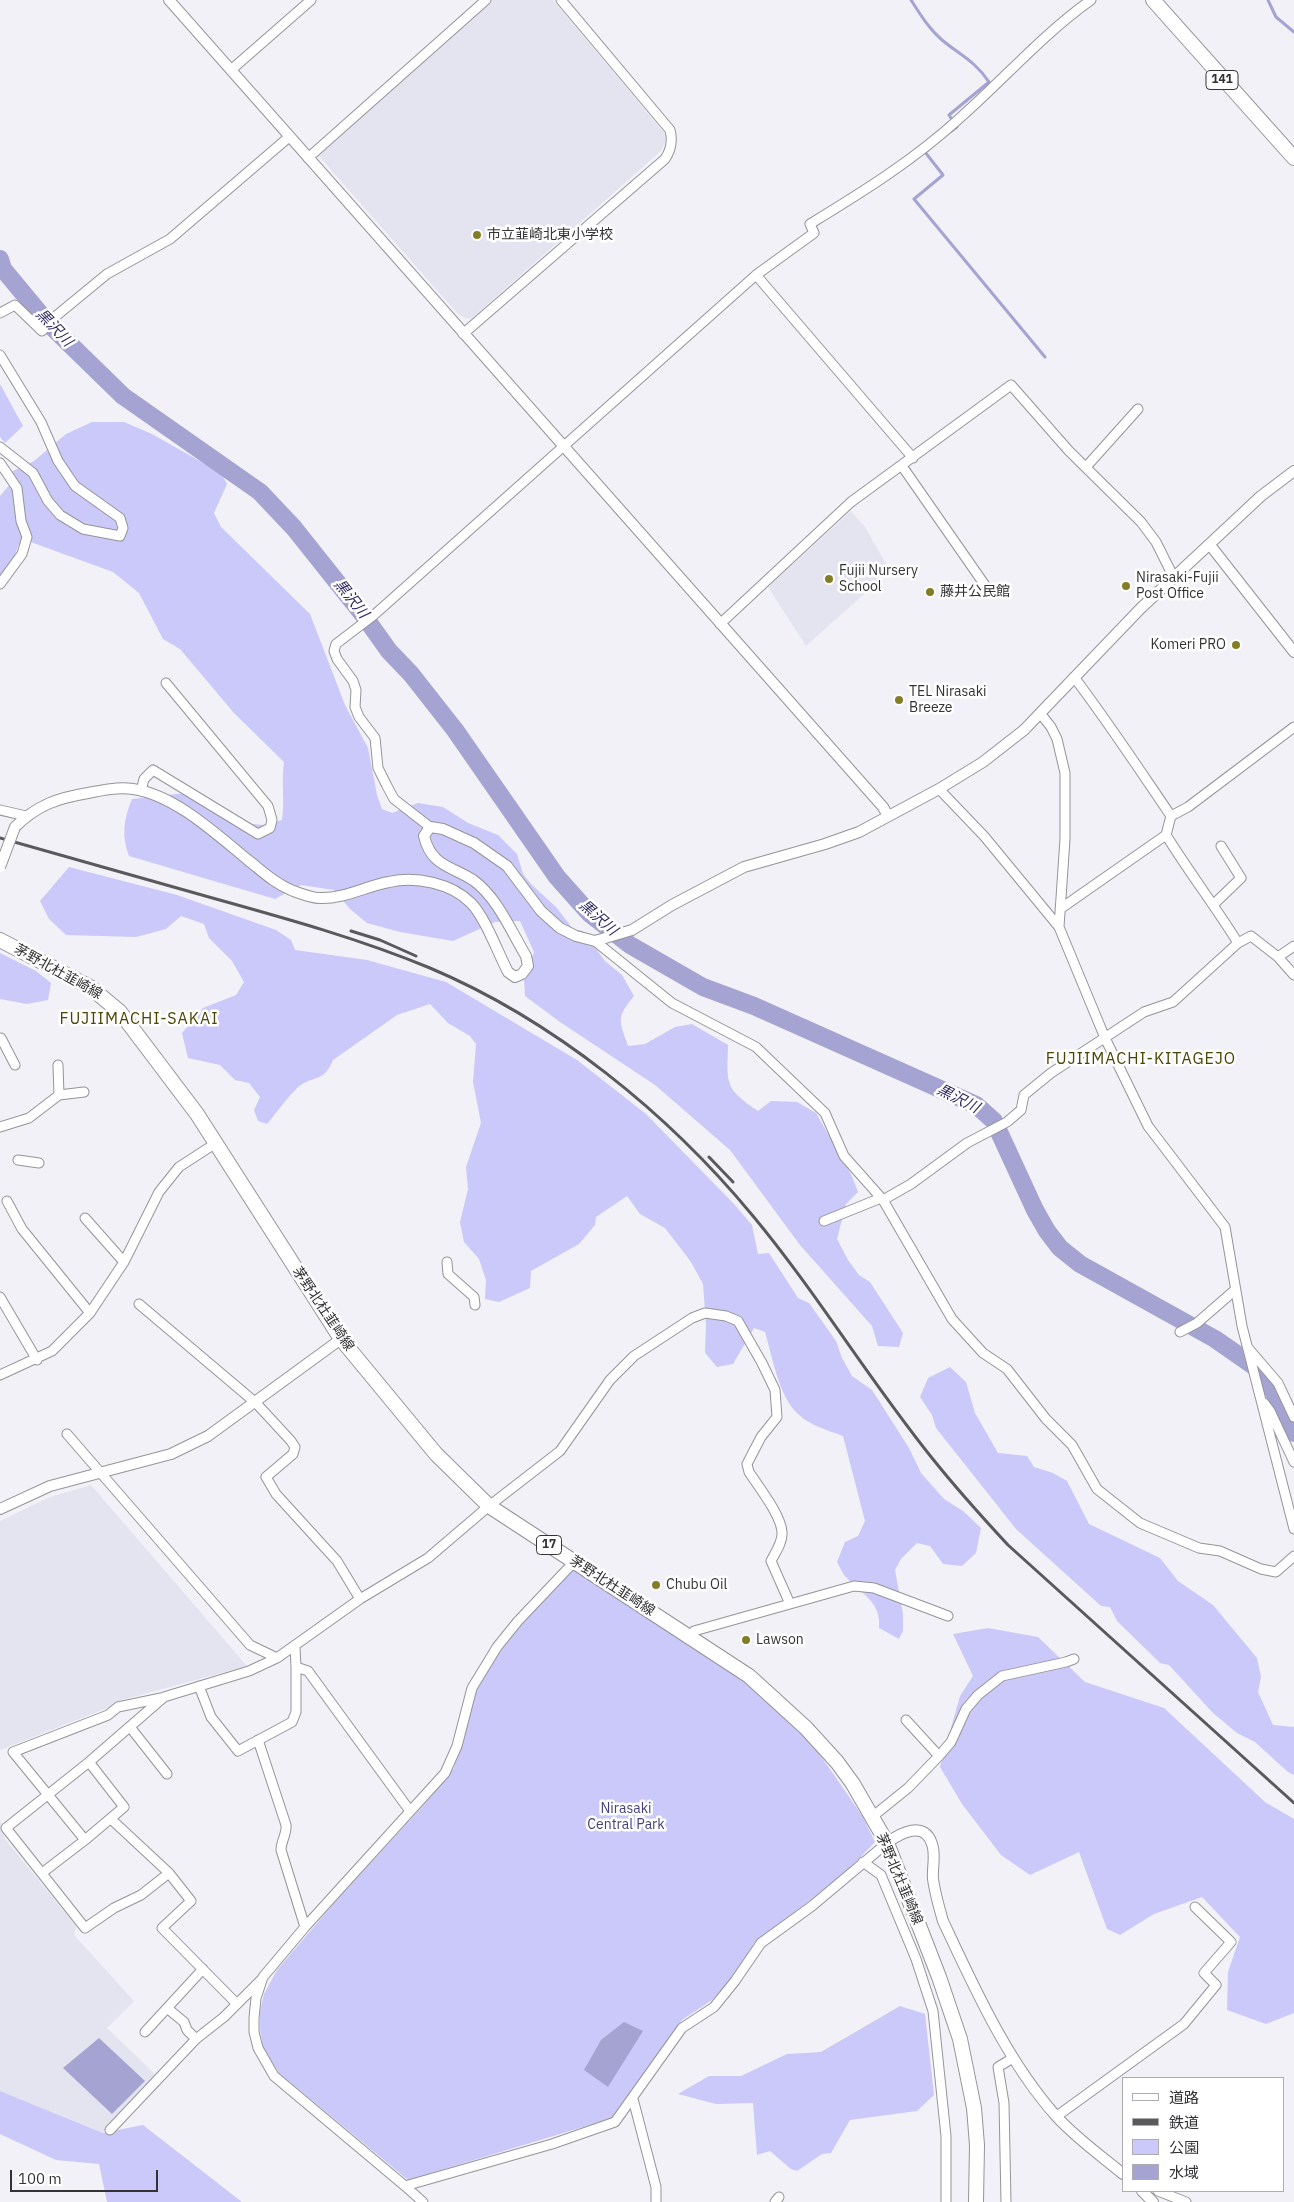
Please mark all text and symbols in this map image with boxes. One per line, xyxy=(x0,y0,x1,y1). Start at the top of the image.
road number: 141 xyxy=(1206,70,1238,90)
place label: 市立韮崎北東小学校 xyxy=(487,227,613,243)
marker: 市立韮崎北東小学校 xyxy=(471,229,483,241)
water label: 黒沢川 xyxy=(32,306,76,350)
place label: Fujii Nursery School xyxy=(839,563,918,596)
place label: Nirasaki-Fujii Post Office xyxy=(1136,570,1219,602)
marker: Fujii Nursery School xyxy=(823,573,835,585)
water label: 黒沢川 xyxy=(330,576,372,622)
marker: Nirasaki-Fujii Post Office xyxy=(1120,580,1132,592)
place label: 藤井公民館 xyxy=(940,584,1010,600)
marker: 藤井公民館 xyxy=(924,586,936,598)
place label: Komeri PRO xyxy=(1151,637,1226,653)
marker: Komeri PRO xyxy=(1230,639,1242,651)
place label: TEL Nirasaki Breeze xyxy=(909,684,987,716)
marker: TEL Nirasaki Breeze xyxy=(893,694,905,706)
water label: 黒沢川 xyxy=(575,896,621,940)
street label: 茅野北杜韮崎線 xyxy=(11,941,105,1003)
district label: FUJIIMACHI-SAKAI xyxy=(57,1009,221,1029)
district label: FUJIIMACHI-KITAGEJO xyxy=(1043,1049,1239,1069)
water label: 黒沢川 xyxy=(934,1081,982,1117)
street label: 茅野北杜韮崎線 xyxy=(289,1264,357,1354)
road number: 17 xyxy=(536,1536,562,1554)
street label: 茅野北杜韮崎線 xyxy=(566,1552,658,1620)
place label: Chubu Oil xyxy=(666,1577,727,1593)
marker: Chubu Oil xyxy=(650,1579,662,1591)
place label: Lawson xyxy=(756,1632,804,1648)
marker: Lawson xyxy=(740,1634,752,1646)
park label: Nirasaki Central Park xyxy=(587,1801,665,1834)
street label: 茅野北杜韮崎線 xyxy=(872,1831,926,1927)
legend xyxy=(1122,2077,1284,2192)
text: 道路 xyxy=(1169,2088,1199,2107)
text: 鉄道 xyxy=(1169,2113,1199,2132)
text: 公園 xyxy=(1169,2138,1199,2157)
scale bar xyxy=(12,2160,160,2192)
text: 水域 xyxy=(1169,2163,1199,2182)
text: 100 m xyxy=(18,2169,62,2188)

